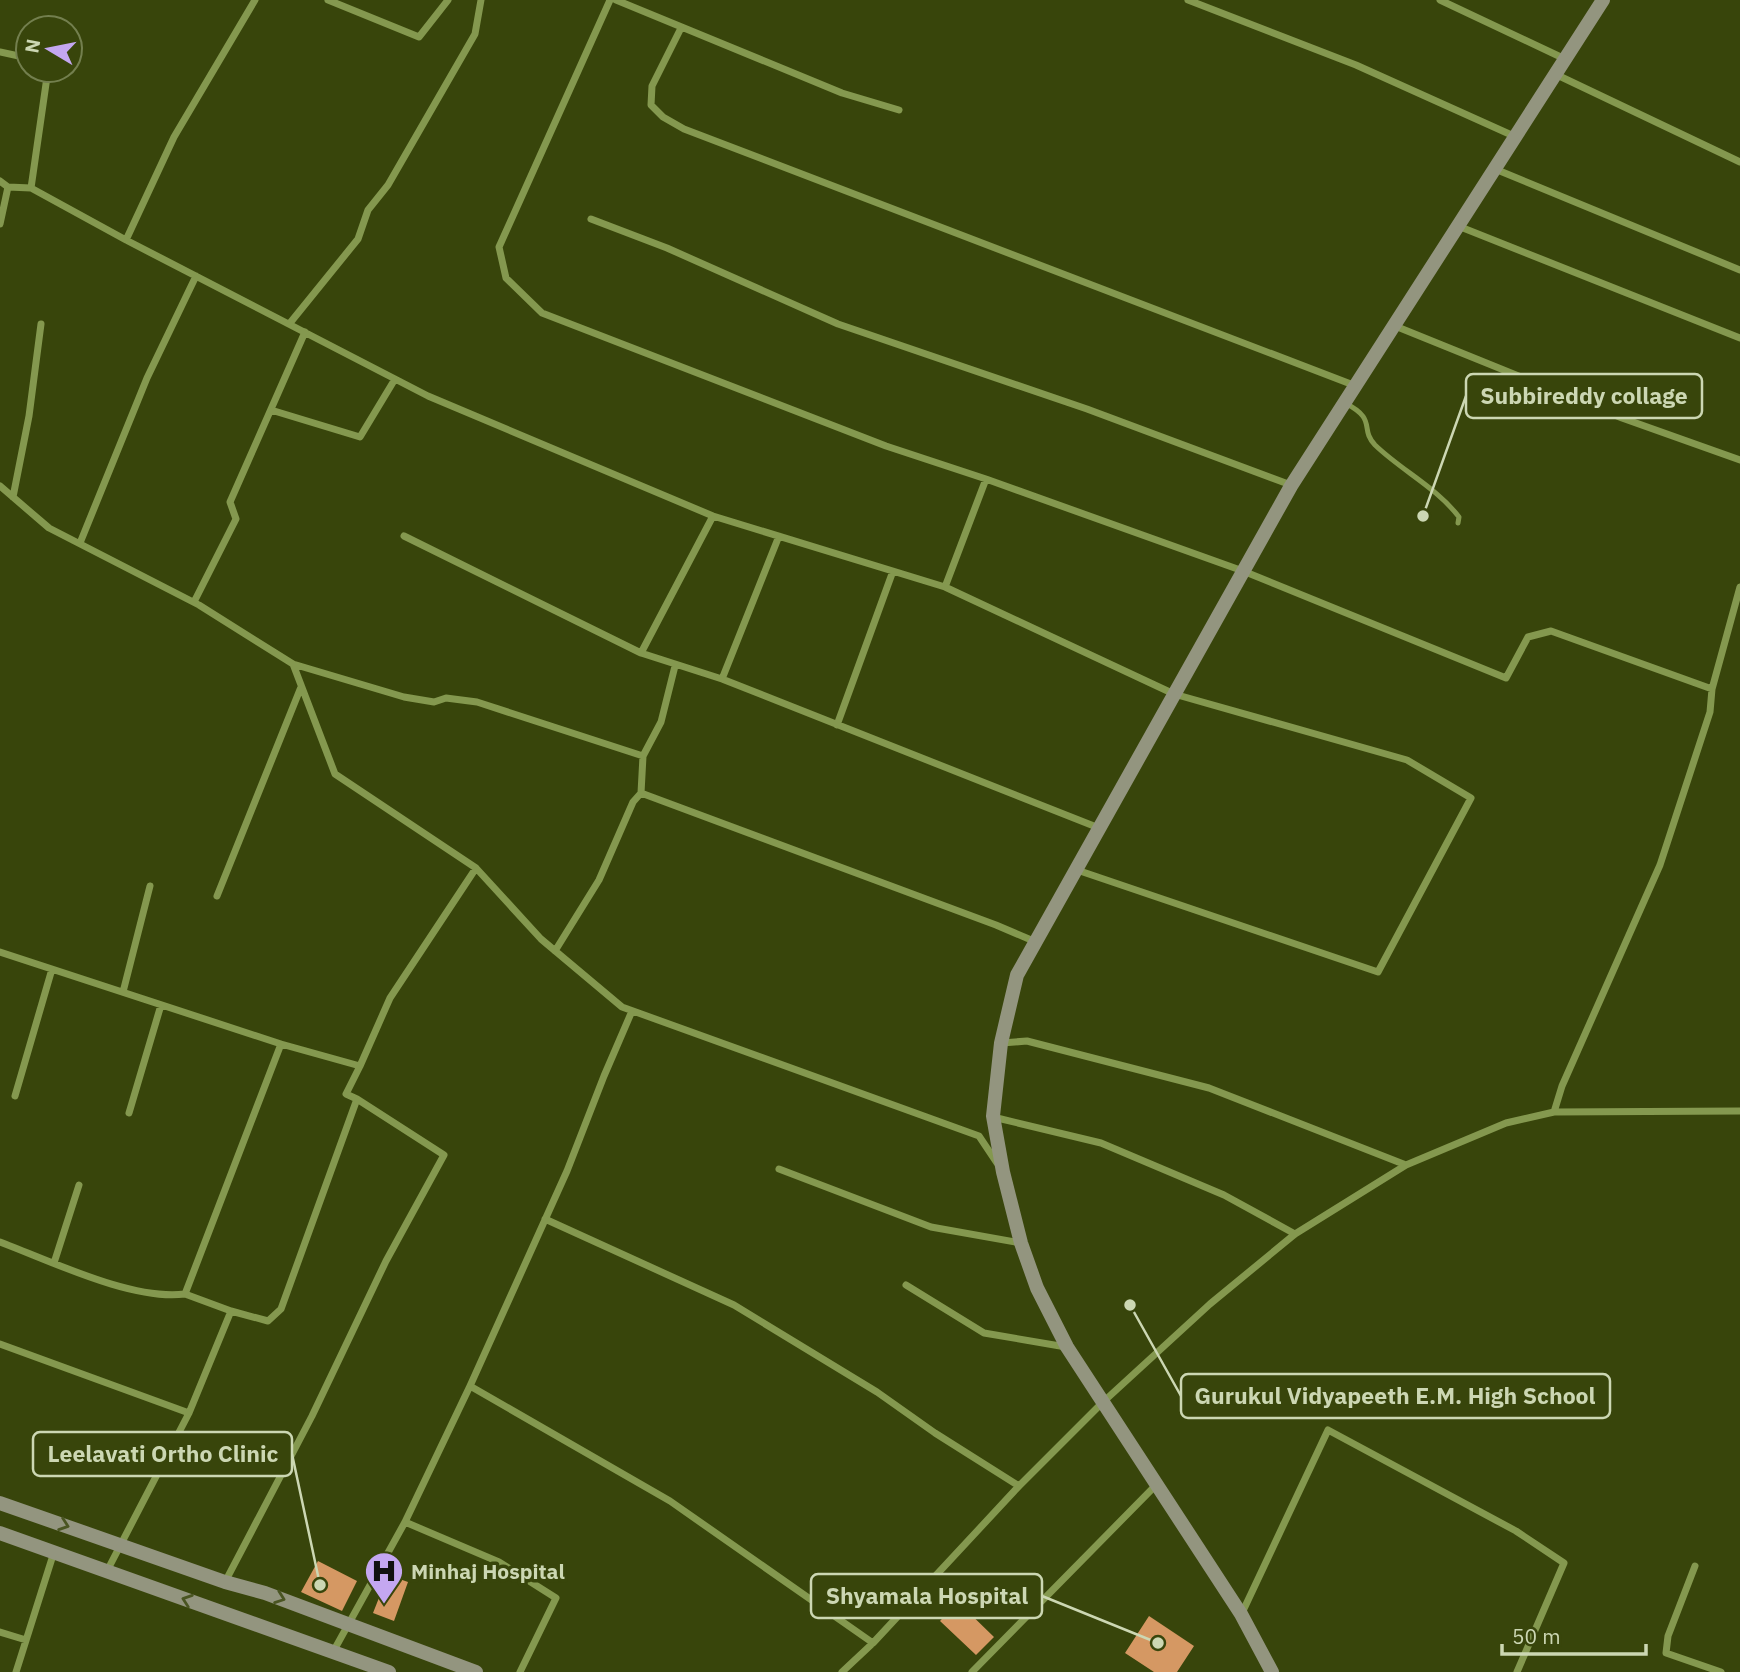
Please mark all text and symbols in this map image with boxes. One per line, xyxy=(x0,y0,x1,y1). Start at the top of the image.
north arrow xyxy=(14,14,84,84)
text: N xyxy=(19,37,45,55)
callout: Subbireddy collage xyxy=(1466,374,1702,418)
text: Subbireddy collage xyxy=(1480,380,1688,410)
callout: Gurukul Vidyapeeth E.M. High School xyxy=(1181,1374,1610,1418)
text: Gurukul Vidyapeeth E.M. High School xyxy=(1194,1380,1596,1410)
callout: Leelavati Ortho Clinic xyxy=(33,1432,292,1476)
text: Leelavati Ortho Clinic xyxy=(48,1438,279,1468)
one-way arrow xyxy=(58,1517,70,1531)
hospital icon: Minhaj Hospital xyxy=(363,1550,405,1605)
place label: Minhaj Hospital xyxy=(411,1557,565,1585)
callout: Shyamala Hospital xyxy=(811,1574,1042,1618)
text: Shyamala Hospital xyxy=(826,1580,1028,1610)
one-way arrow xyxy=(273,1590,285,1604)
one-way arrow xyxy=(181,1594,193,1608)
scale bar xyxy=(1502,1612,1646,1656)
text: 50 m xyxy=(1512,1622,1561,1650)

